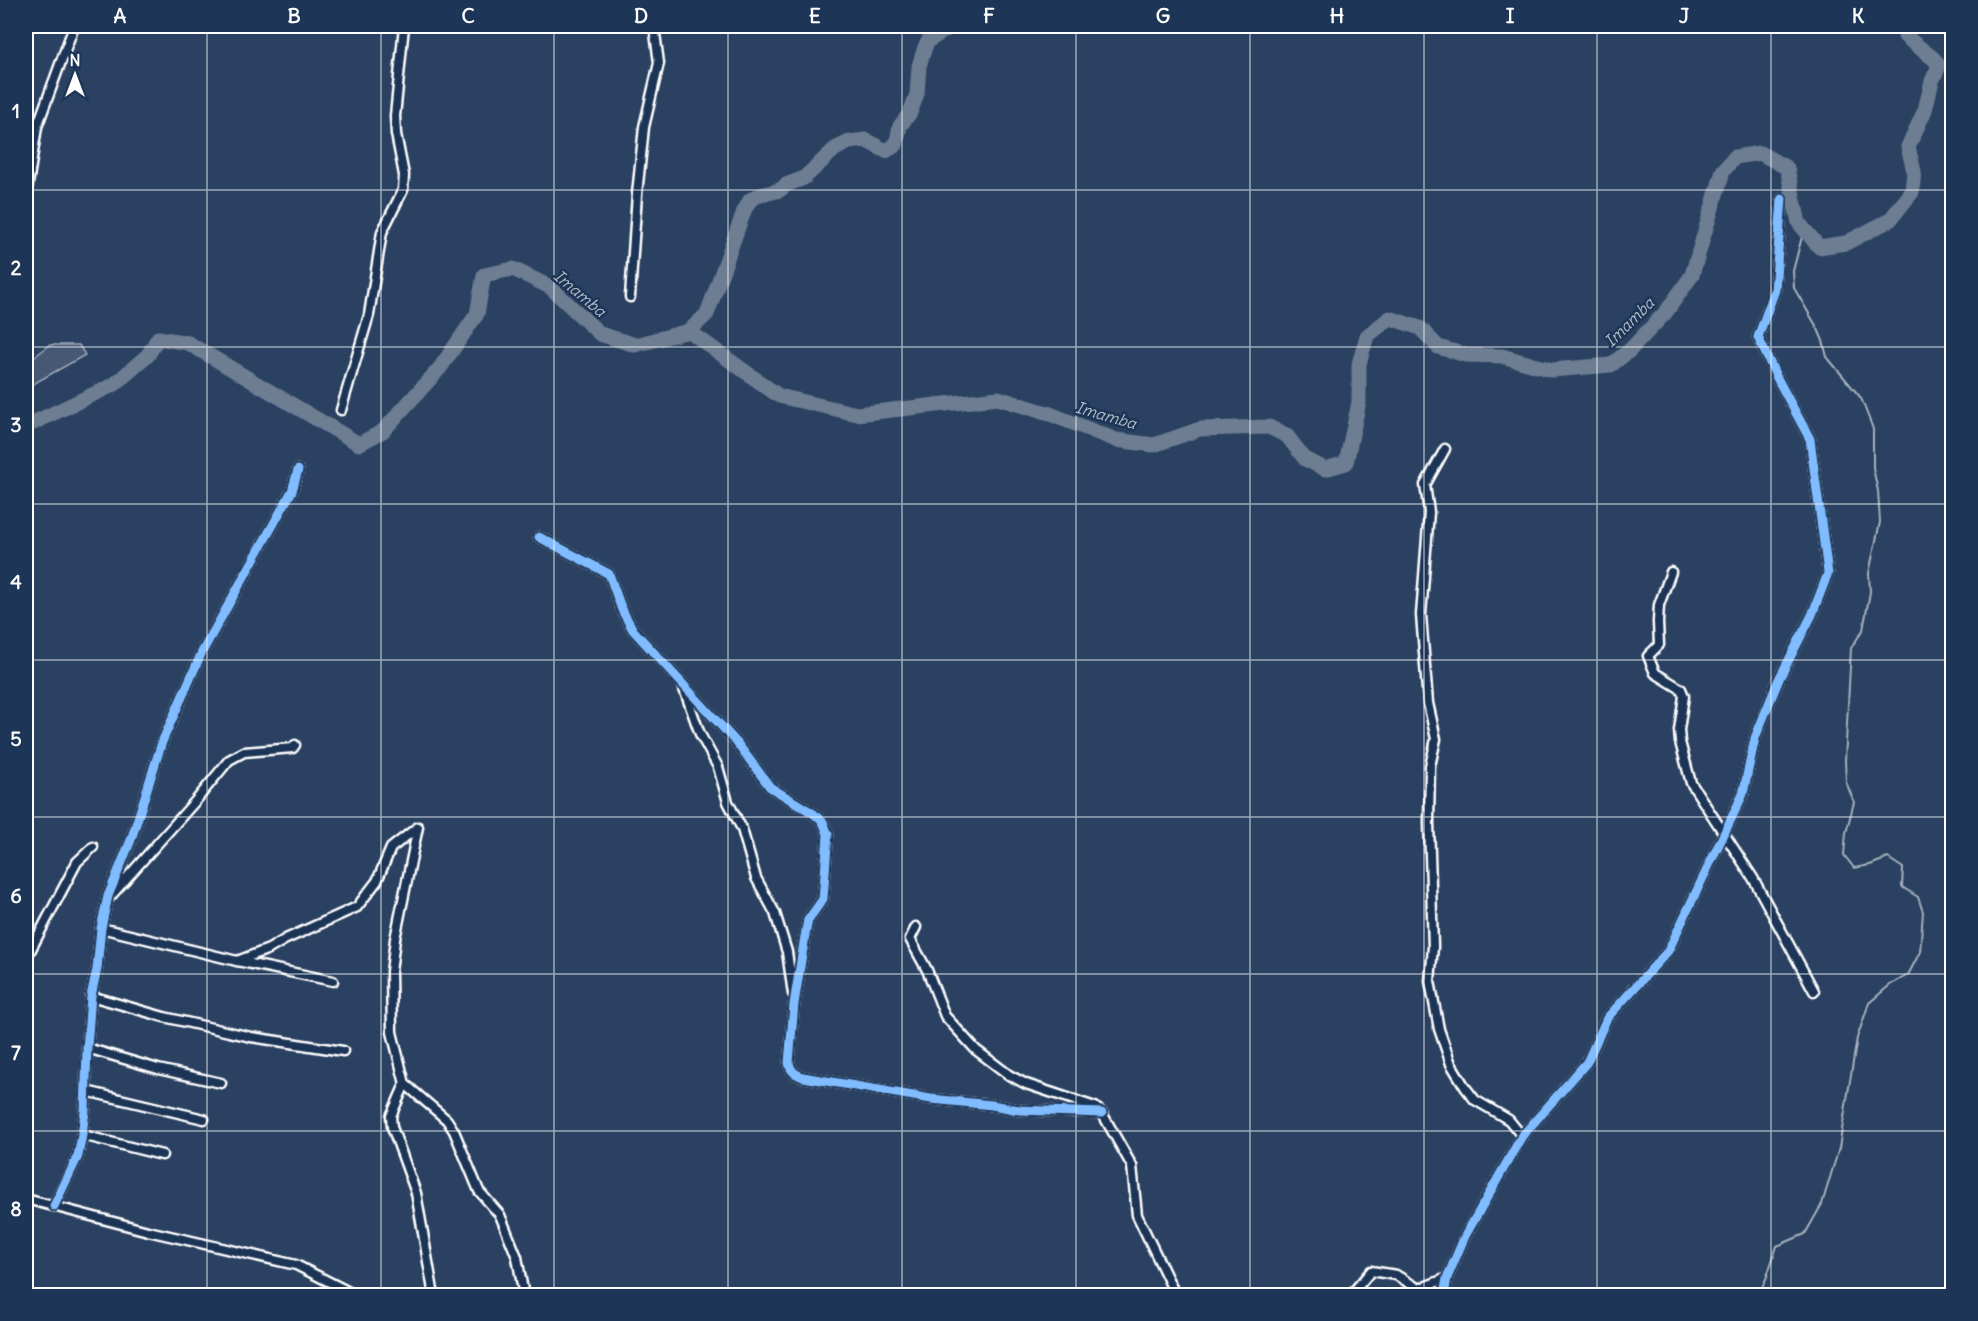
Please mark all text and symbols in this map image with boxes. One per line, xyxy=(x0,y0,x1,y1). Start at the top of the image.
text: A xyxy=(114,3,127,28)
text: B xyxy=(287,3,301,28)
text: C xyxy=(461,3,475,28)
text: D xyxy=(634,3,648,28)
text: E xyxy=(809,3,821,28)
text: F xyxy=(983,3,995,28)
text: G xyxy=(1156,3,1170,28)
text: H xyxy=(1330,3,1344,28)
text: I xyxy=(1506,3,1515,28)
text: J xyxy=(1679,3,1690,28)
text: K xyxy=(1852,3,1865,28)
north arrow xyxy=(45,45,105,105)
text: N xyxy=(69,50,81,70)
text: 1 xyxy=(12,98,20,123)
text: 2 xyxy=(11,255,22,280)
water label: Imamba xyxy=(550,265,611,321)
water label: Imamba xyxy=(1600,292,1659,351)
water label: Imamba xyxy=(1073,397,1139,433)
text: 3 xyxy=(10,412,22,437)
text: 4 xyxy=(10,569,22,594)
text: 5 xyxy=(10,726,22,751)
text: 6 xyxy=(10,883,22,908)
text: 7 xyxy=(11,1040,21,1065)
text: 8 xyxy=(10,1196,22,1221)

